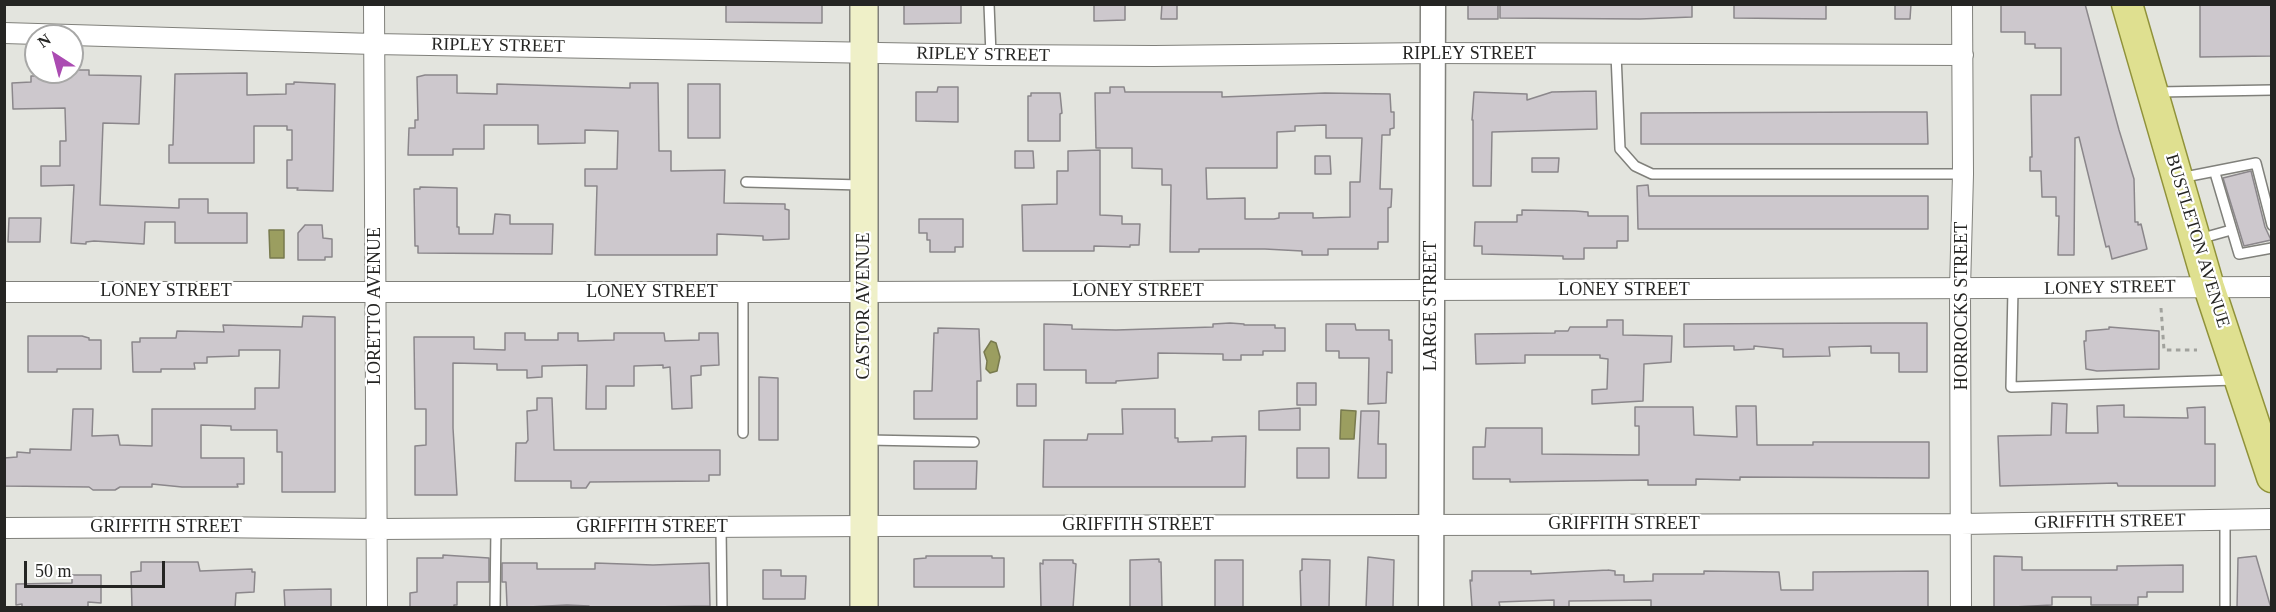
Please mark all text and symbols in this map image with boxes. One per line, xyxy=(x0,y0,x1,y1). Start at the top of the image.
north arrow xyxy=(24,24,84,84)
text: N xyxy=(35,30,54,51)
street label: RIPLEY STREET xyxy=(431,34,565,58)
street label: RIPLEY STREET xyxy=(916,43,1050,67)
street label: RIPLEY STREET xyxy=(1402,43,1536,65)
street label: BUSTLETON AVENUE xyxy=(2160,151,2234,331)
street label: HORROCKS STREET xyxy=(1951,222,1973,390)
street label: LORETTO AVENUE xyxy=(364,227,386,385)
street label: CASTOR AVENUE xyxy=(853,233,875,379)
street label: LARGE STREET xyxy=(1420,241,1442,371)
street label: LONEY STREET xyxy=(2044,276,2176,300)
street label: LONEY STREET xyxy=(1558,279,1690,301)
street label: LONEY STREET xyxy=(100,280,232,302)
street label: LONEY STREET xyxy=(1072,280,1204,302)
street label: LONEY STREET xyxy=(586,281,718,303)
street label: GRIFFITH STREET xyxy=(2034,510,2186,534)
street label: GRIFFITH STREET xyxy=(1548,513,1700,535)
street label: GRIFFITH STREET xyxy=(1062,514,1214,536)
street label: GRIFFITH STREET xyxy=(90,516,242,538)
street label: GRIFFITH STREET xyxy=(576,516,728,538)
scale bar xyxy=(27,549,168,587)
text: 50 m xyxy=(35,561,72,581)

